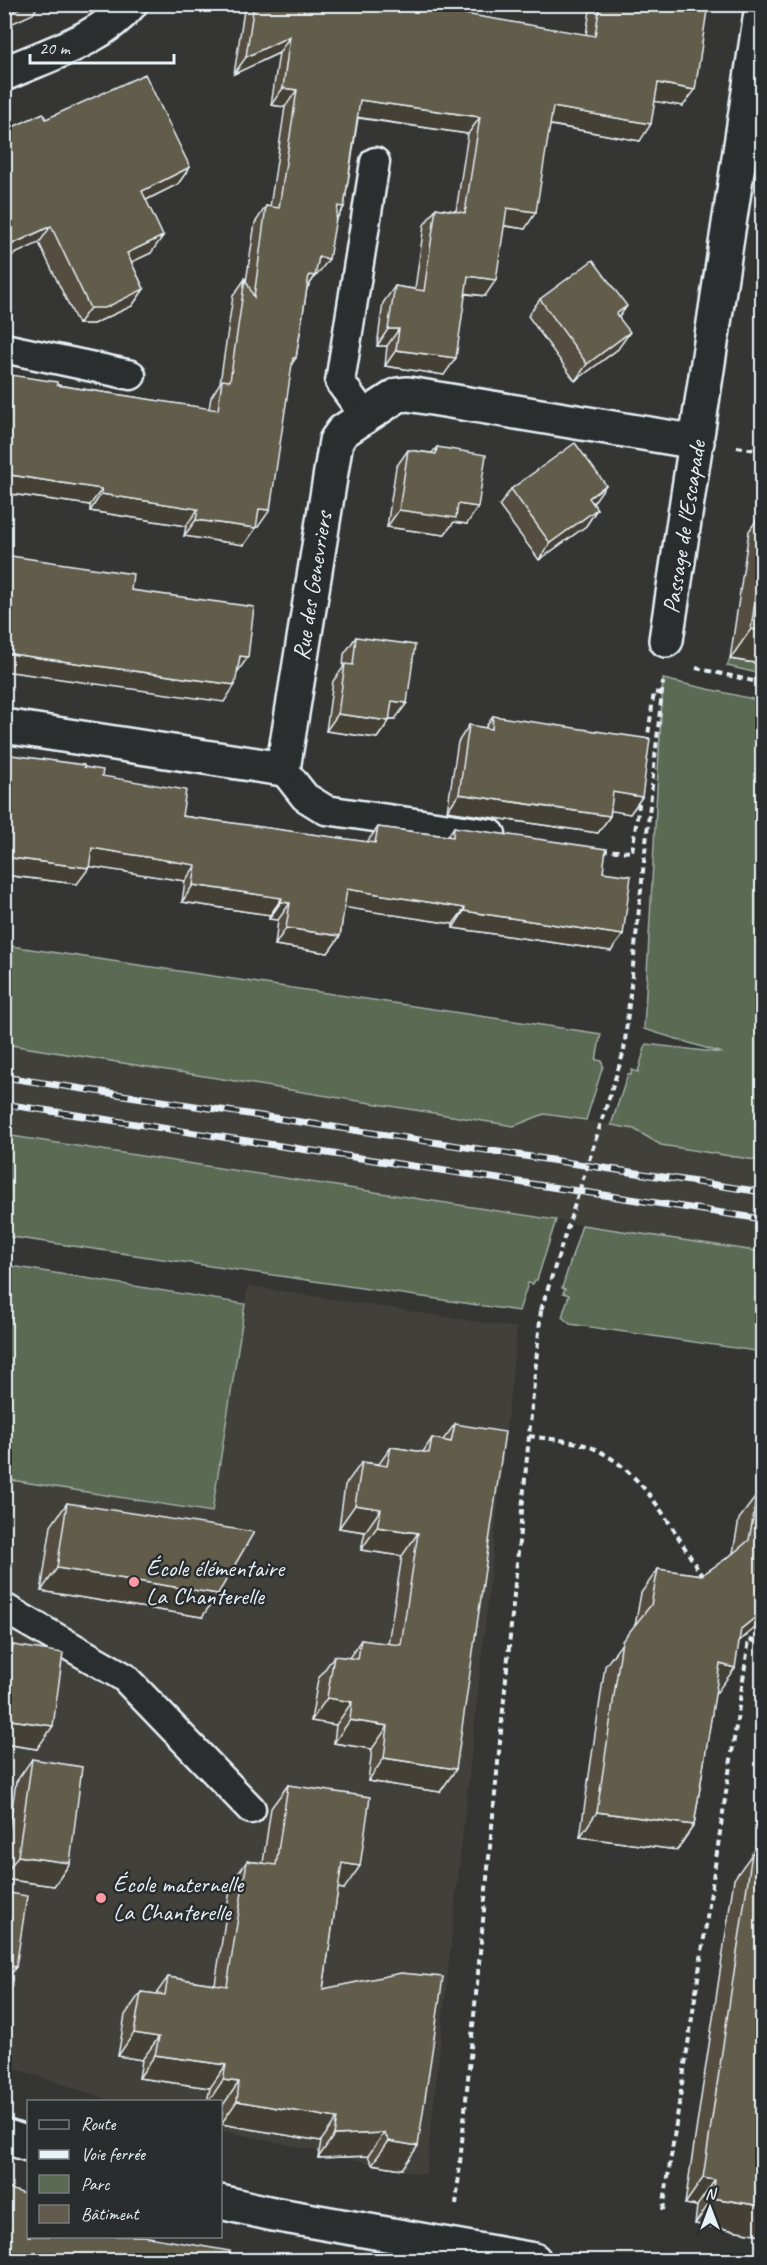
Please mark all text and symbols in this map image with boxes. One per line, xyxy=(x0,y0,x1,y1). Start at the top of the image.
scale bar xyxy=(30,27,174,65)
text: 20 m xyxy=(39,37,72,59)
street label: Passage de l'Escapade xyxy=(656,436,713,615)
street label: Rue des Genevriers xyxy=(285,507,339,662)
place label: École élémentaire La Chanterelle xyxy=(146,1553,286,1611)
marker: École élémentaire La Chanterelle xyxy=(127,1575,141,1589)
place label: École maternelle La Chanterelle xyxy=(113,1869,245,1927)
marker: École maternelle La Chanterelle xyxy=(94,1891,108,1905)
legend xyxy=(27,2100,222,2238)
text: Route xyxy=(81,2113,116,2135)
text: Voie ferrée xyxy=(81,2143,146,2165)
text: Parc xyxy=(81,2173,110,2195)
north arrow xyxy=(680,2178,740,2238)
text: N xyxy=(705,2184,718,2204)
text: Bâtiment xyxy=(81,2203,141,2225)

